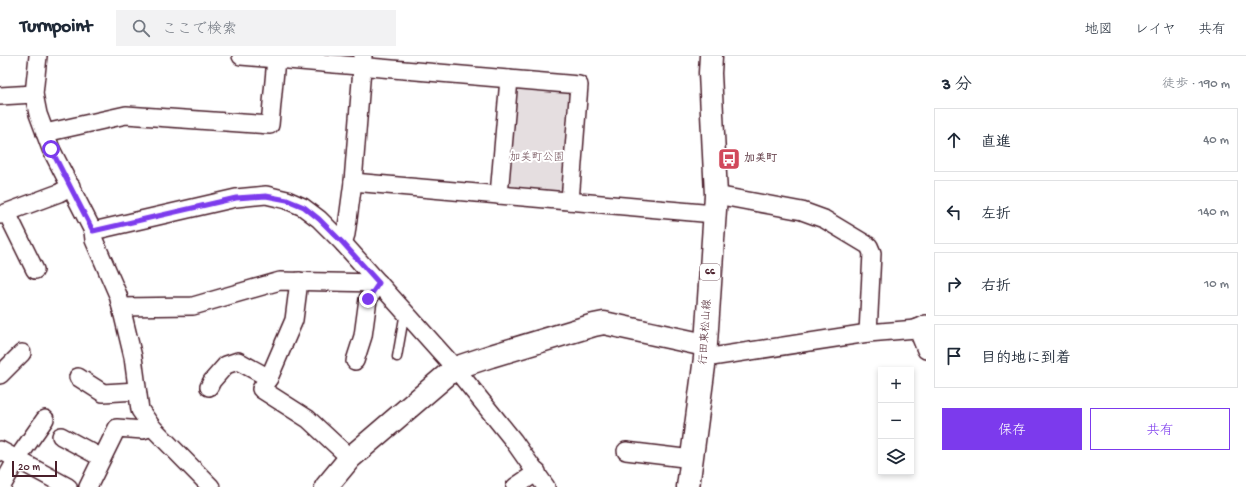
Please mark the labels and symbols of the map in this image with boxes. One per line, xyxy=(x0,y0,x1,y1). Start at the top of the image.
route start xyxy=(42,140,60,158)
bus stop icon: 加美町 xyxy=(716,146,742,172)
park label: 加美町公園 xyxy=(510,151,565,164)
place label: 加美町 xyxy=(744,152,778,165)
road number: 66 xyxy=(700,264,720,280)
route end xyxy=(359,290,377,308)
street label: 行田東松山線 xyxy=(697,299,714,365)
scale bar xyxy=(12,459,57,478)

